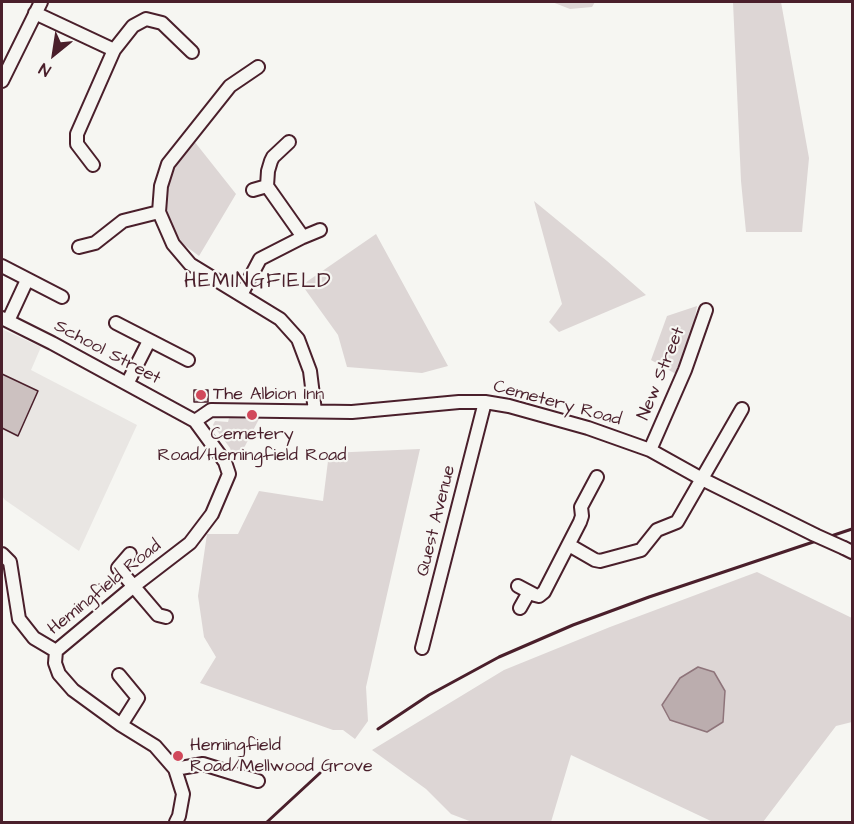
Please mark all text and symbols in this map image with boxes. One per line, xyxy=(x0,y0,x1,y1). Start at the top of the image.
north arrow xyxy=(24,24,84,84)
text: N xyxy=(35,58,55,82)
district label: HEMINGFIELD xyxy=(184,270,332,296)
street label: School Street xyxy=(50,316,164,390)
street label: New Street xyxy=(634,324,690,424)
street label: Cemetery Road xyxy=(491,377,623,431)
place label: The Albion Inn xyxy=(213,384,324,406)
marker: The Albion Inn xyxy=(194,388,208,402)
marker: Cemetery Road/Hemingfield Road xyxy=(245,408,259,422)
place label: Cemetery Road/Hemingfield Road xyxy=(158,424,346,466)
street label: Quest Avenue xyxy=(413,463,461,579)
street label: Hemingfield Road xyxy=(44,536,166,640)
place label: Hemingfield Road/Mellwood Grove xyxy=(190,735,373,777)
marker: Hemingfield Road/Mellwood Grove xyxy=(171,749,185,763)

